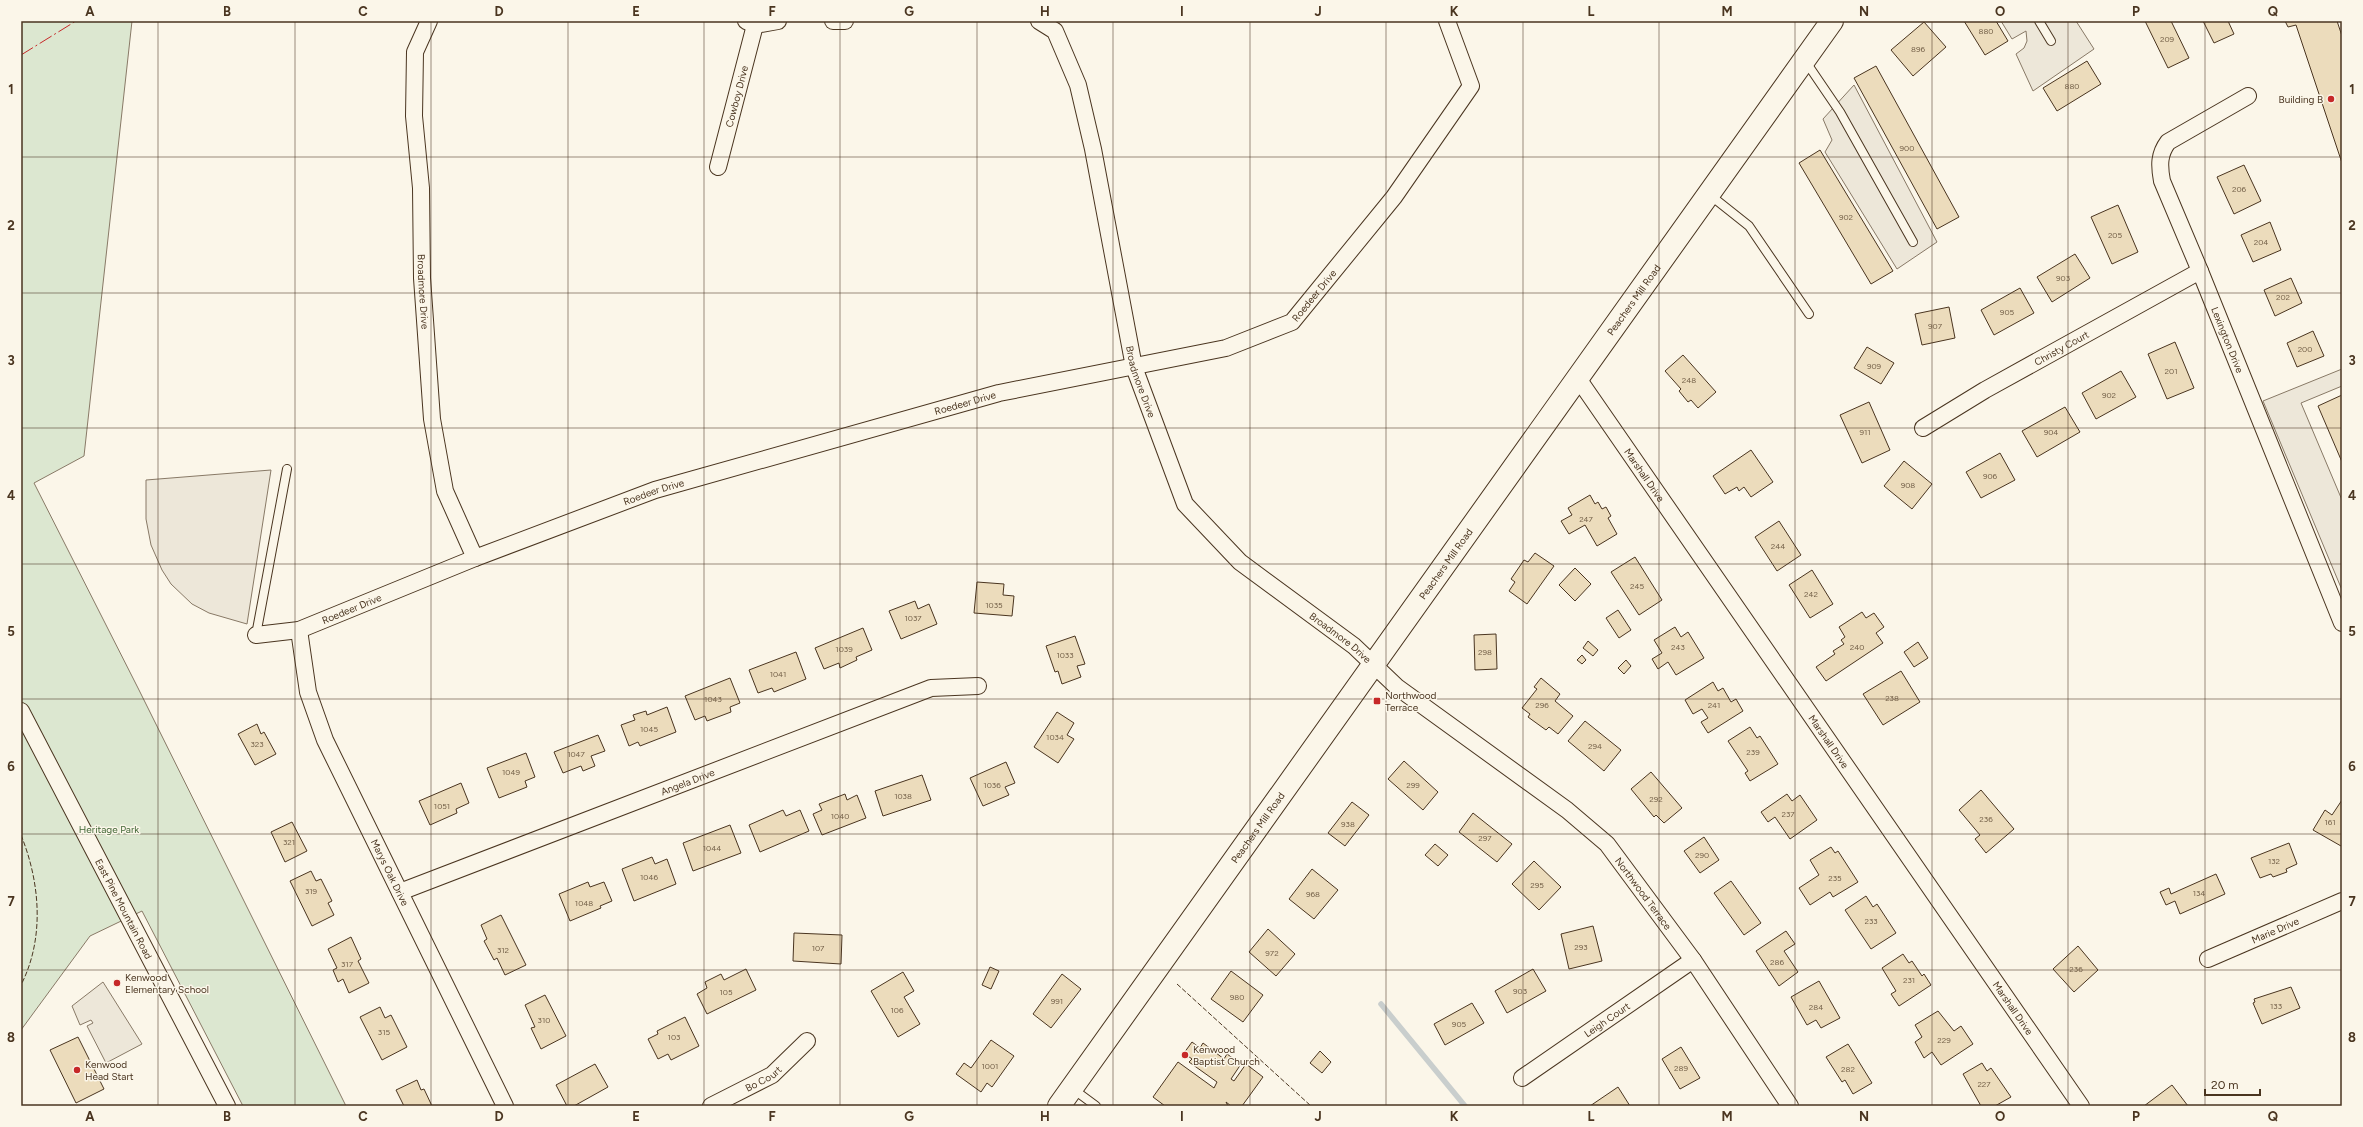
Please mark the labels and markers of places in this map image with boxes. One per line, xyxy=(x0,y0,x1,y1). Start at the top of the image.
place label: Building B xyxy=(2279,93,2323,106)
marker: Building B xyxy=(2326,94,2336,104)
place label: Northwood Terrace xyxy=(1385,689,1437,714)
marker: Northwood Terrace xyxy=(1372,696,1382,706)
place label: Kenwood Elementary School xyxy=(125,971,209,996)
marker: Kenwood Elementary School xyxy=(112,978,122,988)
place label: Kenwood Baptist Church xyxy=(1193,1043,1260,1068)
marker: Kenwood Baptist Church xyxy=(1180,1050,1190,1060)
place label: Kenwood Head Start xyxy=(85,1058,134,1083)
marker: Kenwood Head Start xyxy=(72,1065,82,1075)

